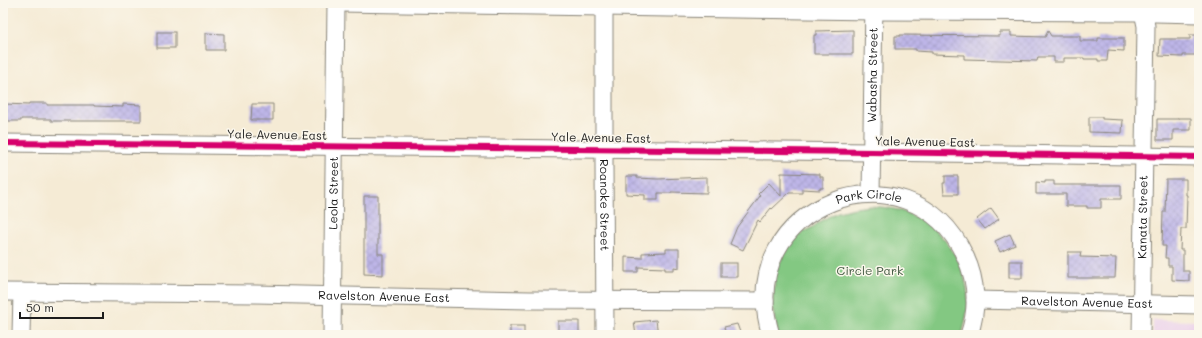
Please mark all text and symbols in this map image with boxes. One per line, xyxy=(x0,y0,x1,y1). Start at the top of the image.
street label: Wabasha Street xyxy=(863,27,881,123)
street label: Yale Avenue East xyxy=(227,125,327,143)
street label: Yale Avenue East xyxy=(551,128,651,146)
street label: Yale Avenue East xyxy=(875,132,975,150)
street label: Leola Street xyxy=(324,156,341,230)
street label: Roanoke Street xyxy=(597,159,614,251)
street label: Kanata Street xyxy=(1133,175,1151,259)
street label: Park Circle xyxy=(834,185,904,207)
park label: Circle Park xyxy=(837,262,903,278)
street label: Ravelston Avenue East xyxy=(318,286,450,305)
street label: Ravelston Avenue East xyxy=(1021,292,1153,311)
scale bar xyxy=(20,294,103,320)
text: 50 m xyxy=(26,299,54,315)

